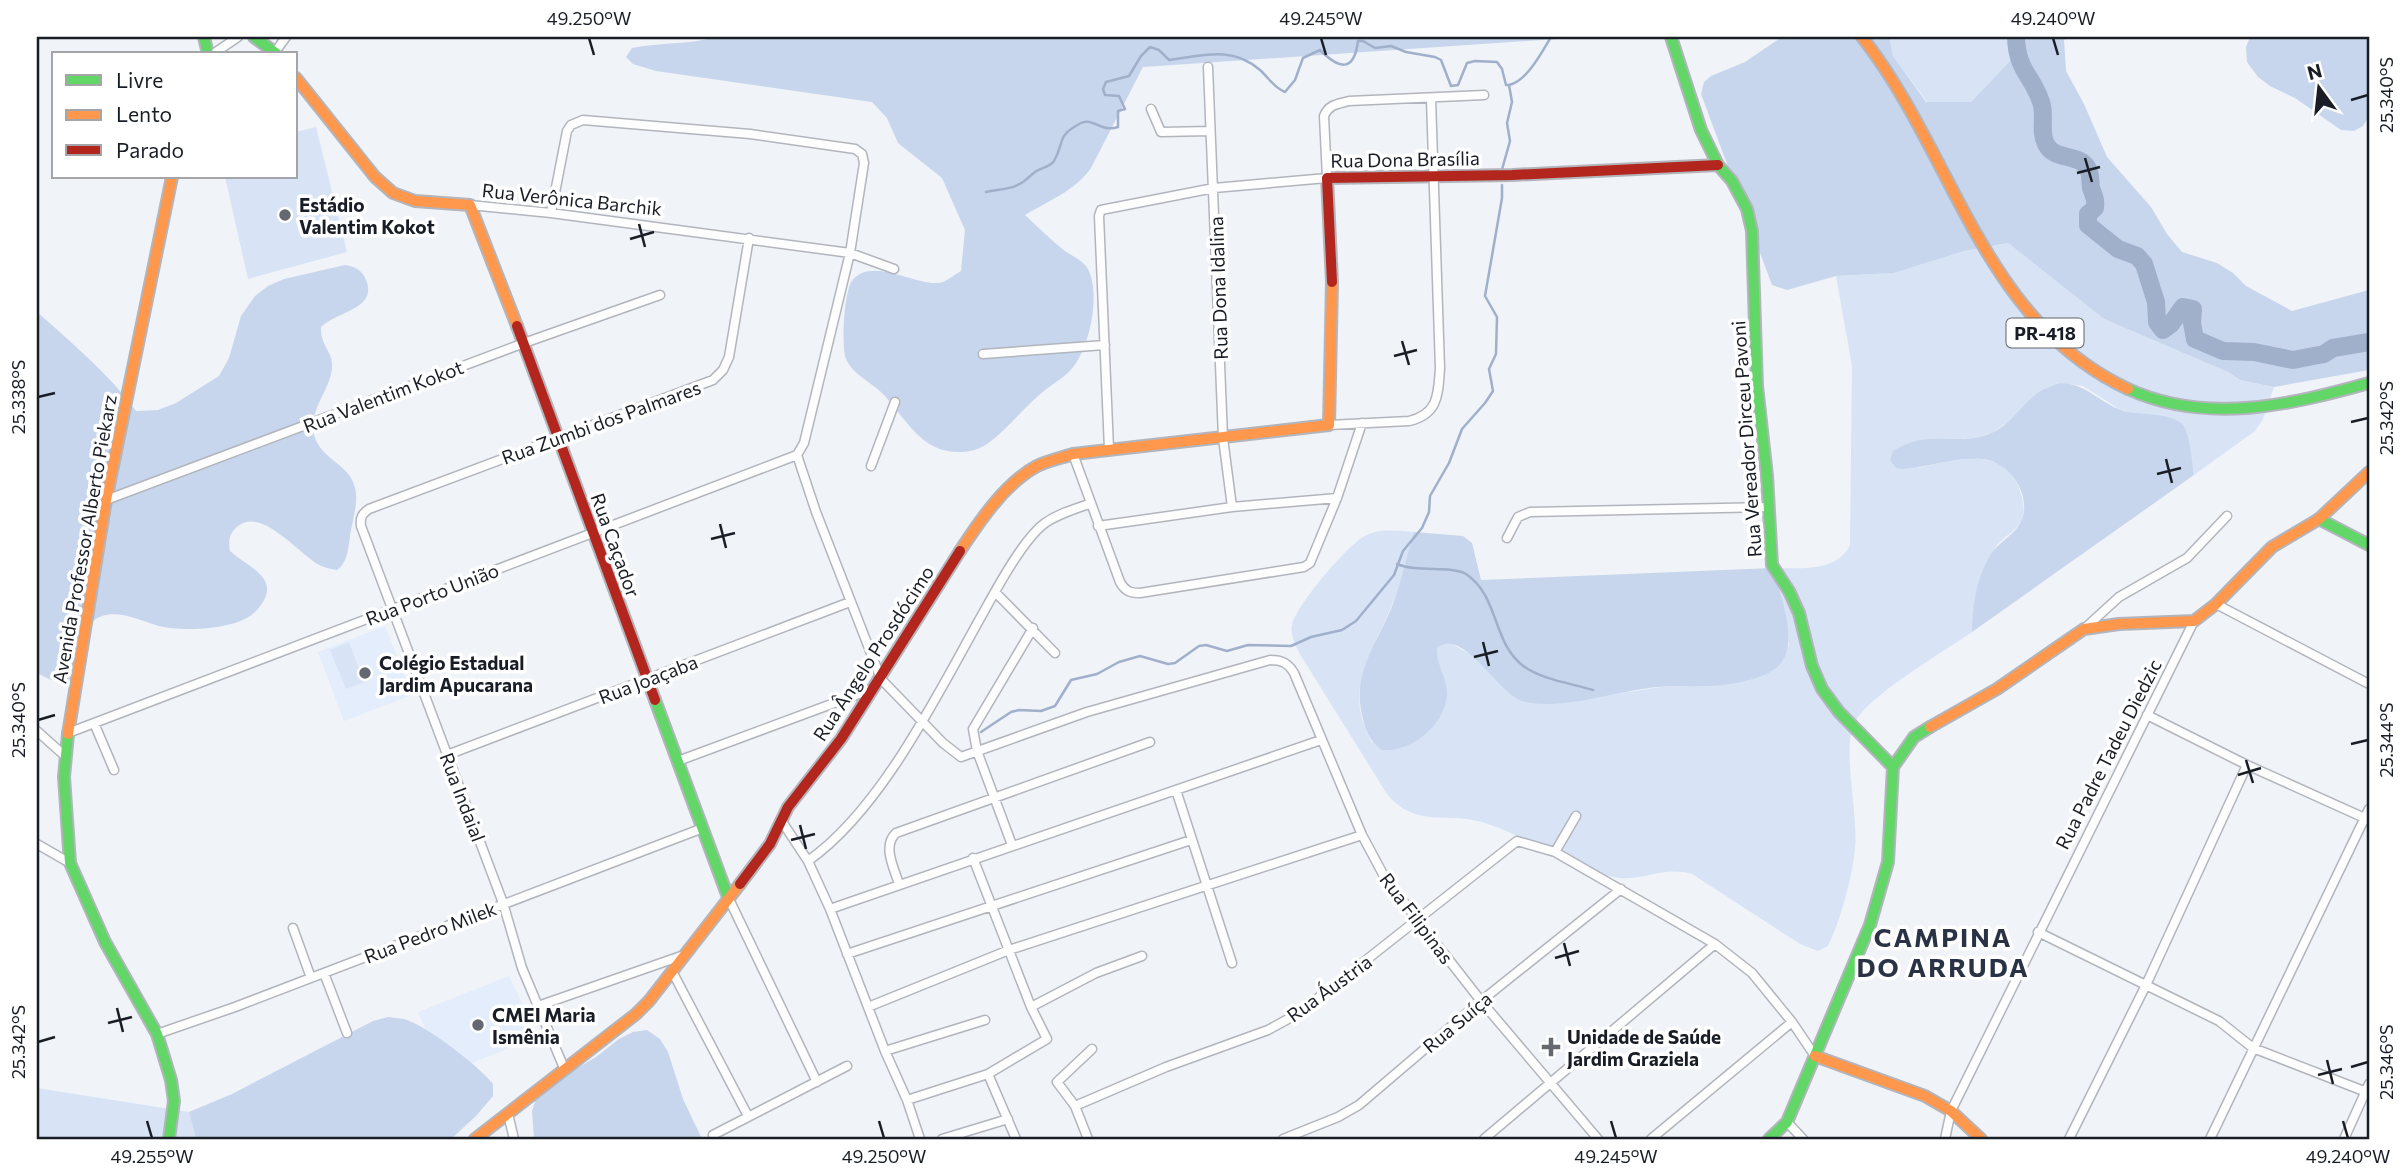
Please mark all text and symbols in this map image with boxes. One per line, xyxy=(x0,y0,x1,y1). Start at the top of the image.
text: 49.250°W xyxy=(547,7,631,29)
text: 49.245°W xyxy=(1279,7,1363,29)
text: 49.240°W xyxy=(2011,7,2095,29)
legend xyxy=(52,52,298,178)
north arrow xyxy=(2284,52,2354,122)
text: 25.340°S xyxy=(2375,57,2397,133)
text: N xyxy=(2305,58,2324,84)
text: Livre xyxy=(116,67,163,92)
text: Lento xyxy=(116,101,172,126)
text: Parado xyxy=(116,137,184,162)
street label: Rua Dona Brasília xyxy=(1330,146,1480,172)
street label: Rua Verônica Barchik xyxy=(481,178,663,220)
place label: Estádio Valentim Kokot xyxy=(299,193,435,238)
marker: Estádio Valentim Kokot xyxy=(277,207,293,223)
street label: Rua Dona Idalina xyxy=(1204,216,1232,360)
road number: PR-418 xyxy=(2007,318,2084,348)
street label: Rua Vereador Dirceu Pavoni xyxy=(1726,320,1766,558)
street label: Rua Valentim Kokot xyxy=(300,355,467,437)
text: 25.338°S xyxy=(7,360,29,434)
street label: Rua Zumbi dos Palmares xyxy=(498,375,704,469)
text: 25.342°S xyxy=(2375,381,2397,455)
street label: Avenida Professor Alberto Piekarz xyxy=(47,393,121,685)
street label: Rua Caçador xyxy=(587,490,646,601)
street label: Rua Porto União xyxy=(362,558,502,630)
street label: Rua Ângelo Prosdócimo xyxy=(808,561,938,745)
street label: Rua Joaçaba xyxy=(595,650,701,708)
place label: Colégio Estadual Jardim Apucarana xyxy=(379,651,533,696)
street label: Rua Padre Tadeu Diedzic xyxy=(2050,655,2166,853)
marker: Colégio Estadual Jardim Apucarana xyxy=(357,665,373,681)
text: 25.340°S xyxy=(7,682,29,758)
text: 25.344°S xyxy=(2375,702,2397,778)
street label: Rua Indaial xyxy=(435,749,491,845)
street label: Rua Filipinas xyxy=(1375,868,1459,968)
street label: Rua Pedro Milek xyxy=(361,896,499,968)
district label: CAMPINA DO ARRUDA xyxy=(1856,921,2030,982)
street label: Rua Áustria xyxy=(1282,950,1376,1026)
street label: Rua Suíça xyxy=(1418,987,1496,1057)
place label: CMEI Maria Ismênia xyxy=(492,1003,596,1048)
text: 25.342°S xyxy=(7,1005,29,1079)
marker: CMEI Maria Ismênia xyxy=(470,1017,486,1033)
text: 25.346°S xyxy=(2375,1024,2397,1100)
place label: Unidade de Saúde Jardim Graziela xyxy=(1567,1025,1721,1070)
marker: Unidade de Saúde Jardim Graziela xyxy=(1541,1037,1561,1057)
text: 49.255°W xyxy=(110,1145,194,1167)
text: 49.250°W xyxy=(842,1145,926,1167)
text: 49.245°W xyxy=(1574,1145,1658,1167)
text: 49.240°W xyxy=(2306,1145,2390,1167)

